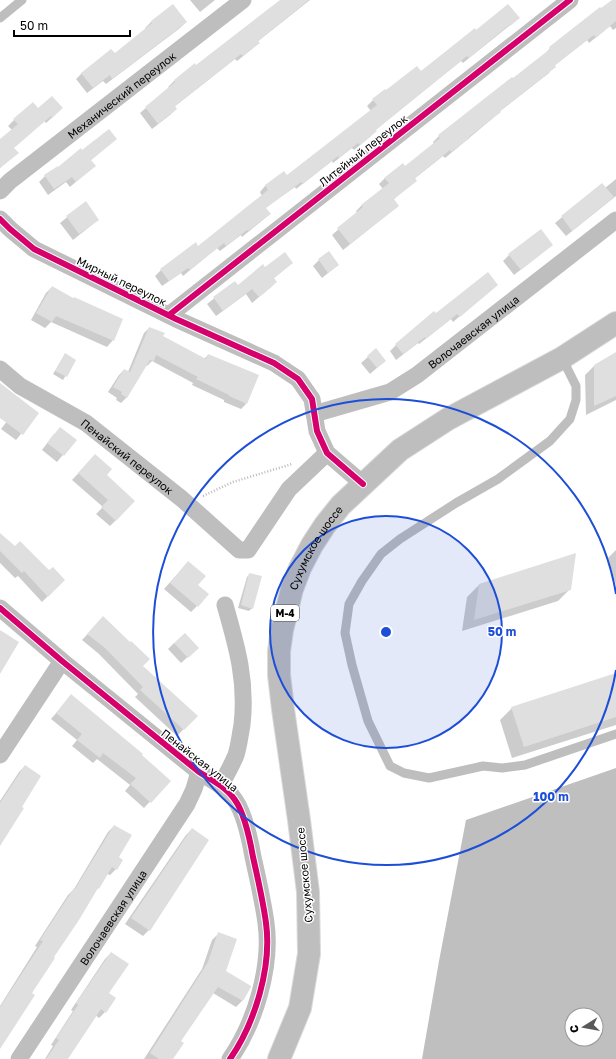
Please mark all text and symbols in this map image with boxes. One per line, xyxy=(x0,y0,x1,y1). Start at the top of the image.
scale bar xyxy=(14,12,130,38)
text: 50 m xyxy=(20,18,48,33)
street label: Механический переулок xyxy=(65,48,178,141)
street label: Литейный переулок xyxy=(316,111,410,188)
street label: Мирный переулок xyxy=(75,254,170,309)
street label: Волочаевская улица xyxy=(425,292,521,371)
street label: Пенайский переулок xyxy=(79,415,177,497)
street label: Сухумское шоссе xyxy=(286,503,345,591)
road number: М-4 xyxy=(271,605,299,621)
text: 50 m xyxy=(488,624,516,639)
centre of rings xyxy=(379,625,393,639)
street label: Пенайская улица xyxy=(159,726,241,794)
text: 100 m xyxy=(533,789,569,804)
street label: Сухумское шоссе xyxy=(293,827,315,923)
street label: Волочаевская улица xyxy=(76,867,149,967)
north arrow xyxy=(564,1007,604,1047)
text: С xyxy=(567,1024,581,1034)

